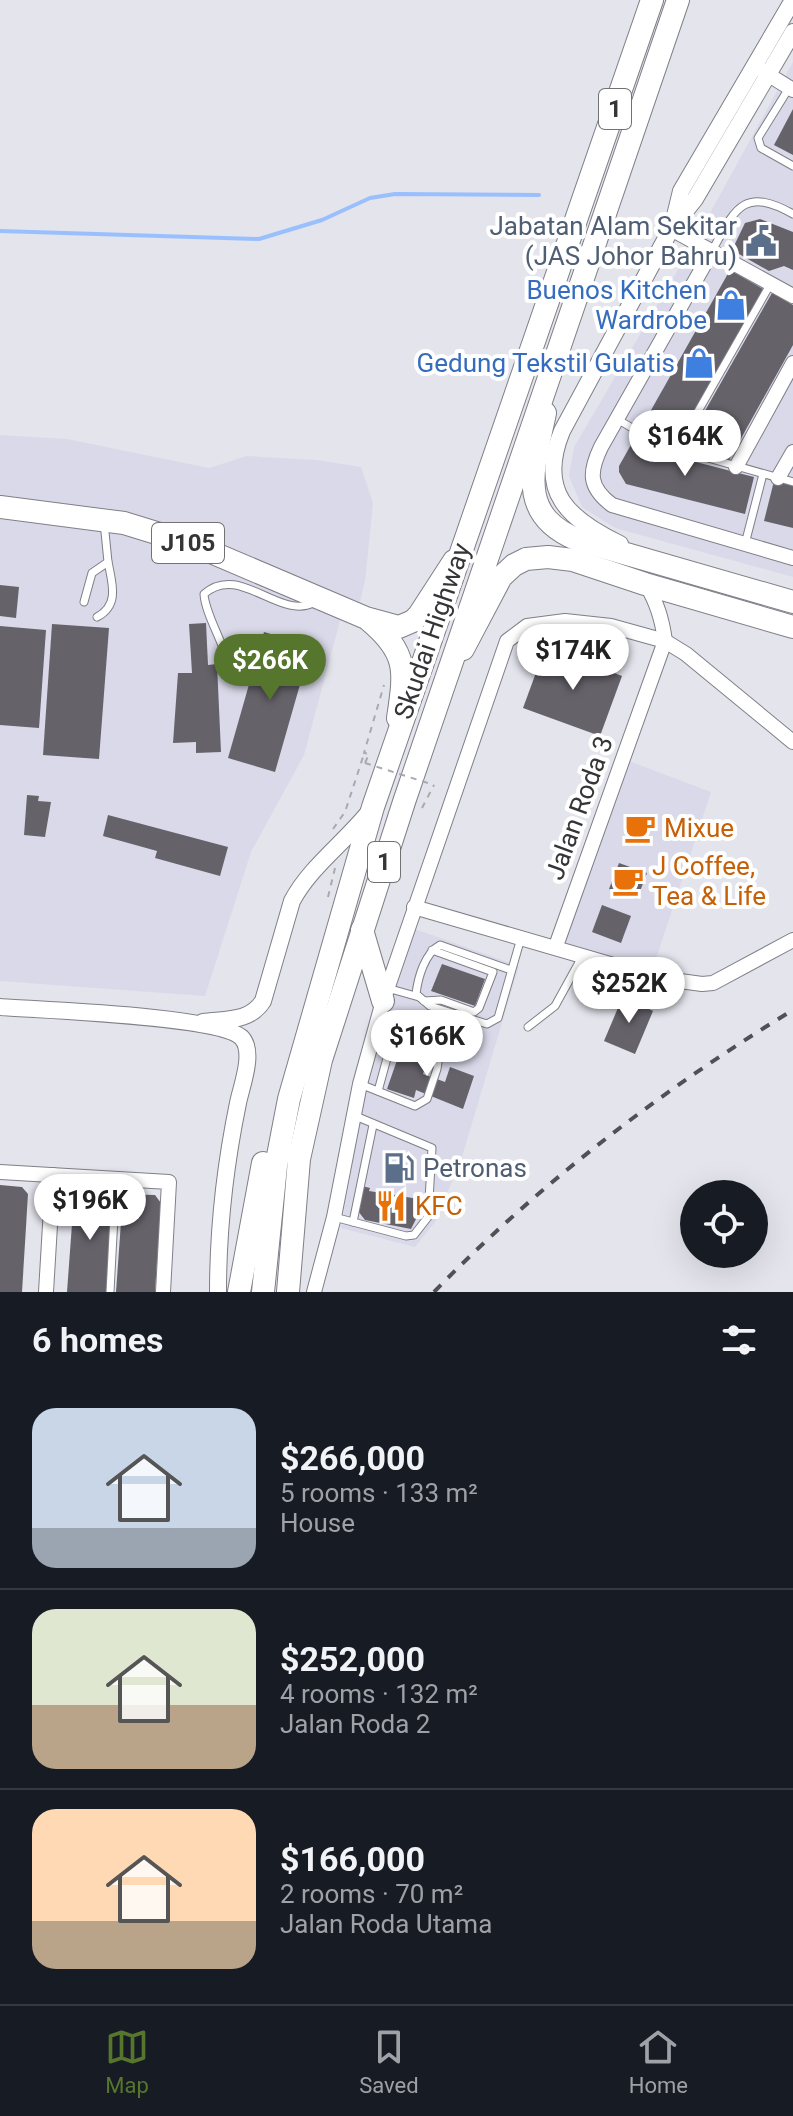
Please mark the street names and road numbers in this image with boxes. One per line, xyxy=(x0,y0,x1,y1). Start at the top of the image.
road number: 1 xyxy=(599,89,631,129)
road number: J105 xyxy=(152,523,224,563)
street label: Skudai Highway xyxy=(388,539,476,723)
street label: Jalan Roda 3 xyxy=(539,732,619,884)
road number: 1 xyxy=(368,842,400,882)

